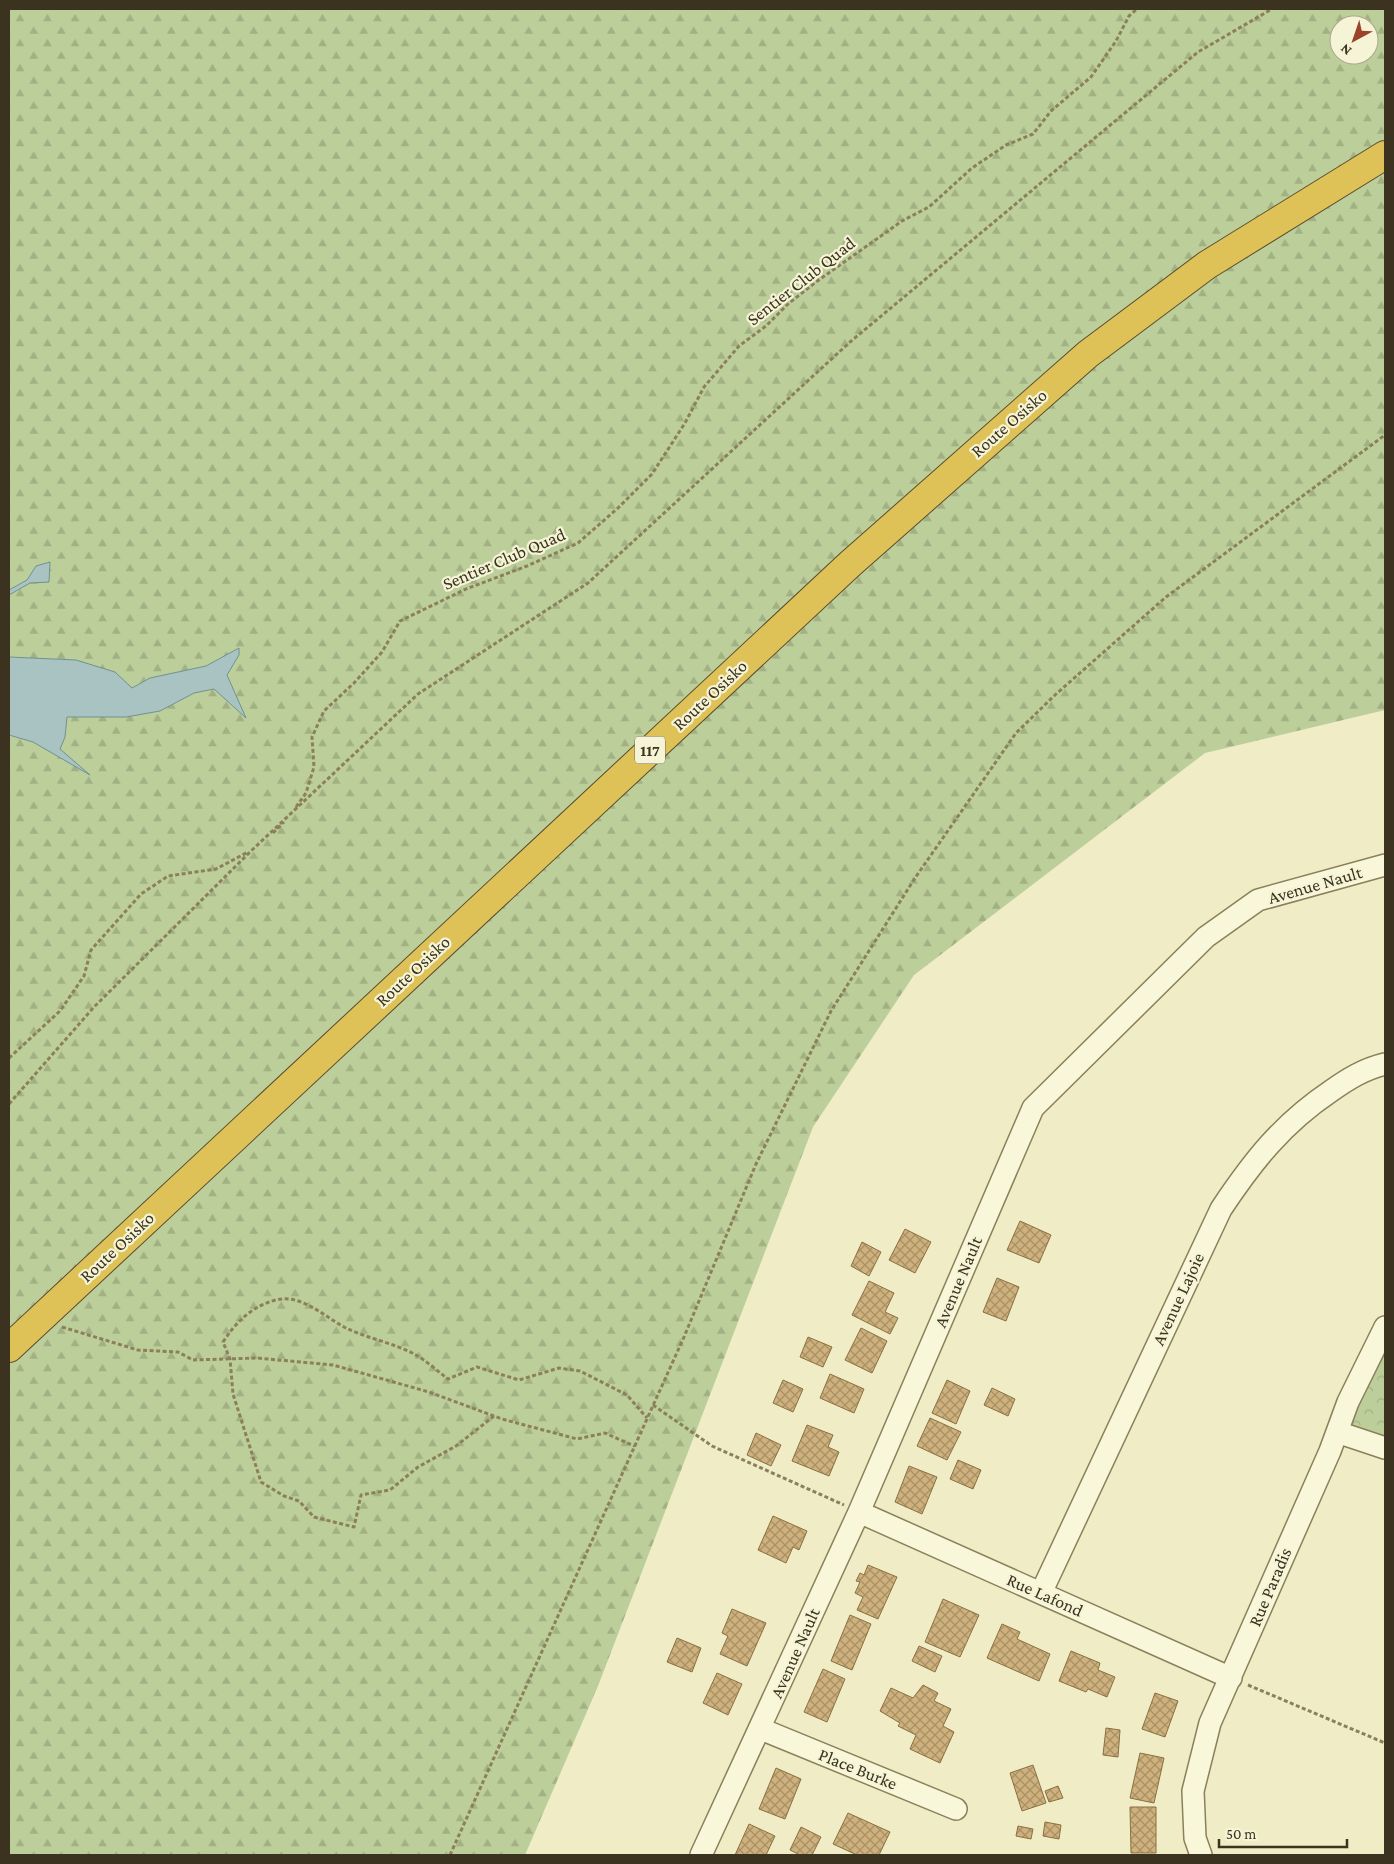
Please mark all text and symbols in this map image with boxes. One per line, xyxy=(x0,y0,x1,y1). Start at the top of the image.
north arrow xyxy=(1329,15,1379,65)
text: N xyxy=(1336,40,1354,59)
street label: Sentier Club Quad xyxy=(743,232,859,329)
street label: Route Osisko xyxy=(967,385,1051,461)
street label: Sentier Club Quad xyxy=(440,524,569,594)
street label: Route Osisko xyxy=(669,656,751,734)
road number: 117 xyxy=(635,736,665,764)
street label: Avenue Nault xyxy=(1266,862,1365,908)
street label: Route Osisko xyxy=(372,932,454,1010)
street label: Route Osisko xyxy=(76,1208,158,1286)
street label: Avenue Nault xyxy=(930,1233,986,1330)
street label: Avenue Lajoie xyxy=(1148,1250,1209,1349)
street label: Rue Paradis xyxy=(1245,1545,1295,1629)
street label: Rue Lafond xyxy=(1004,1569,1087,1621)
street label: Avenue Nault xyxy=(766,1604,824,1701)
street label: Place Burke xyxy=(816,1744,900,1794)
scale bar xyxy=(1219,1816,1346,1848)
text: 50 m xyxy=(1226,1826,1256,1842)

